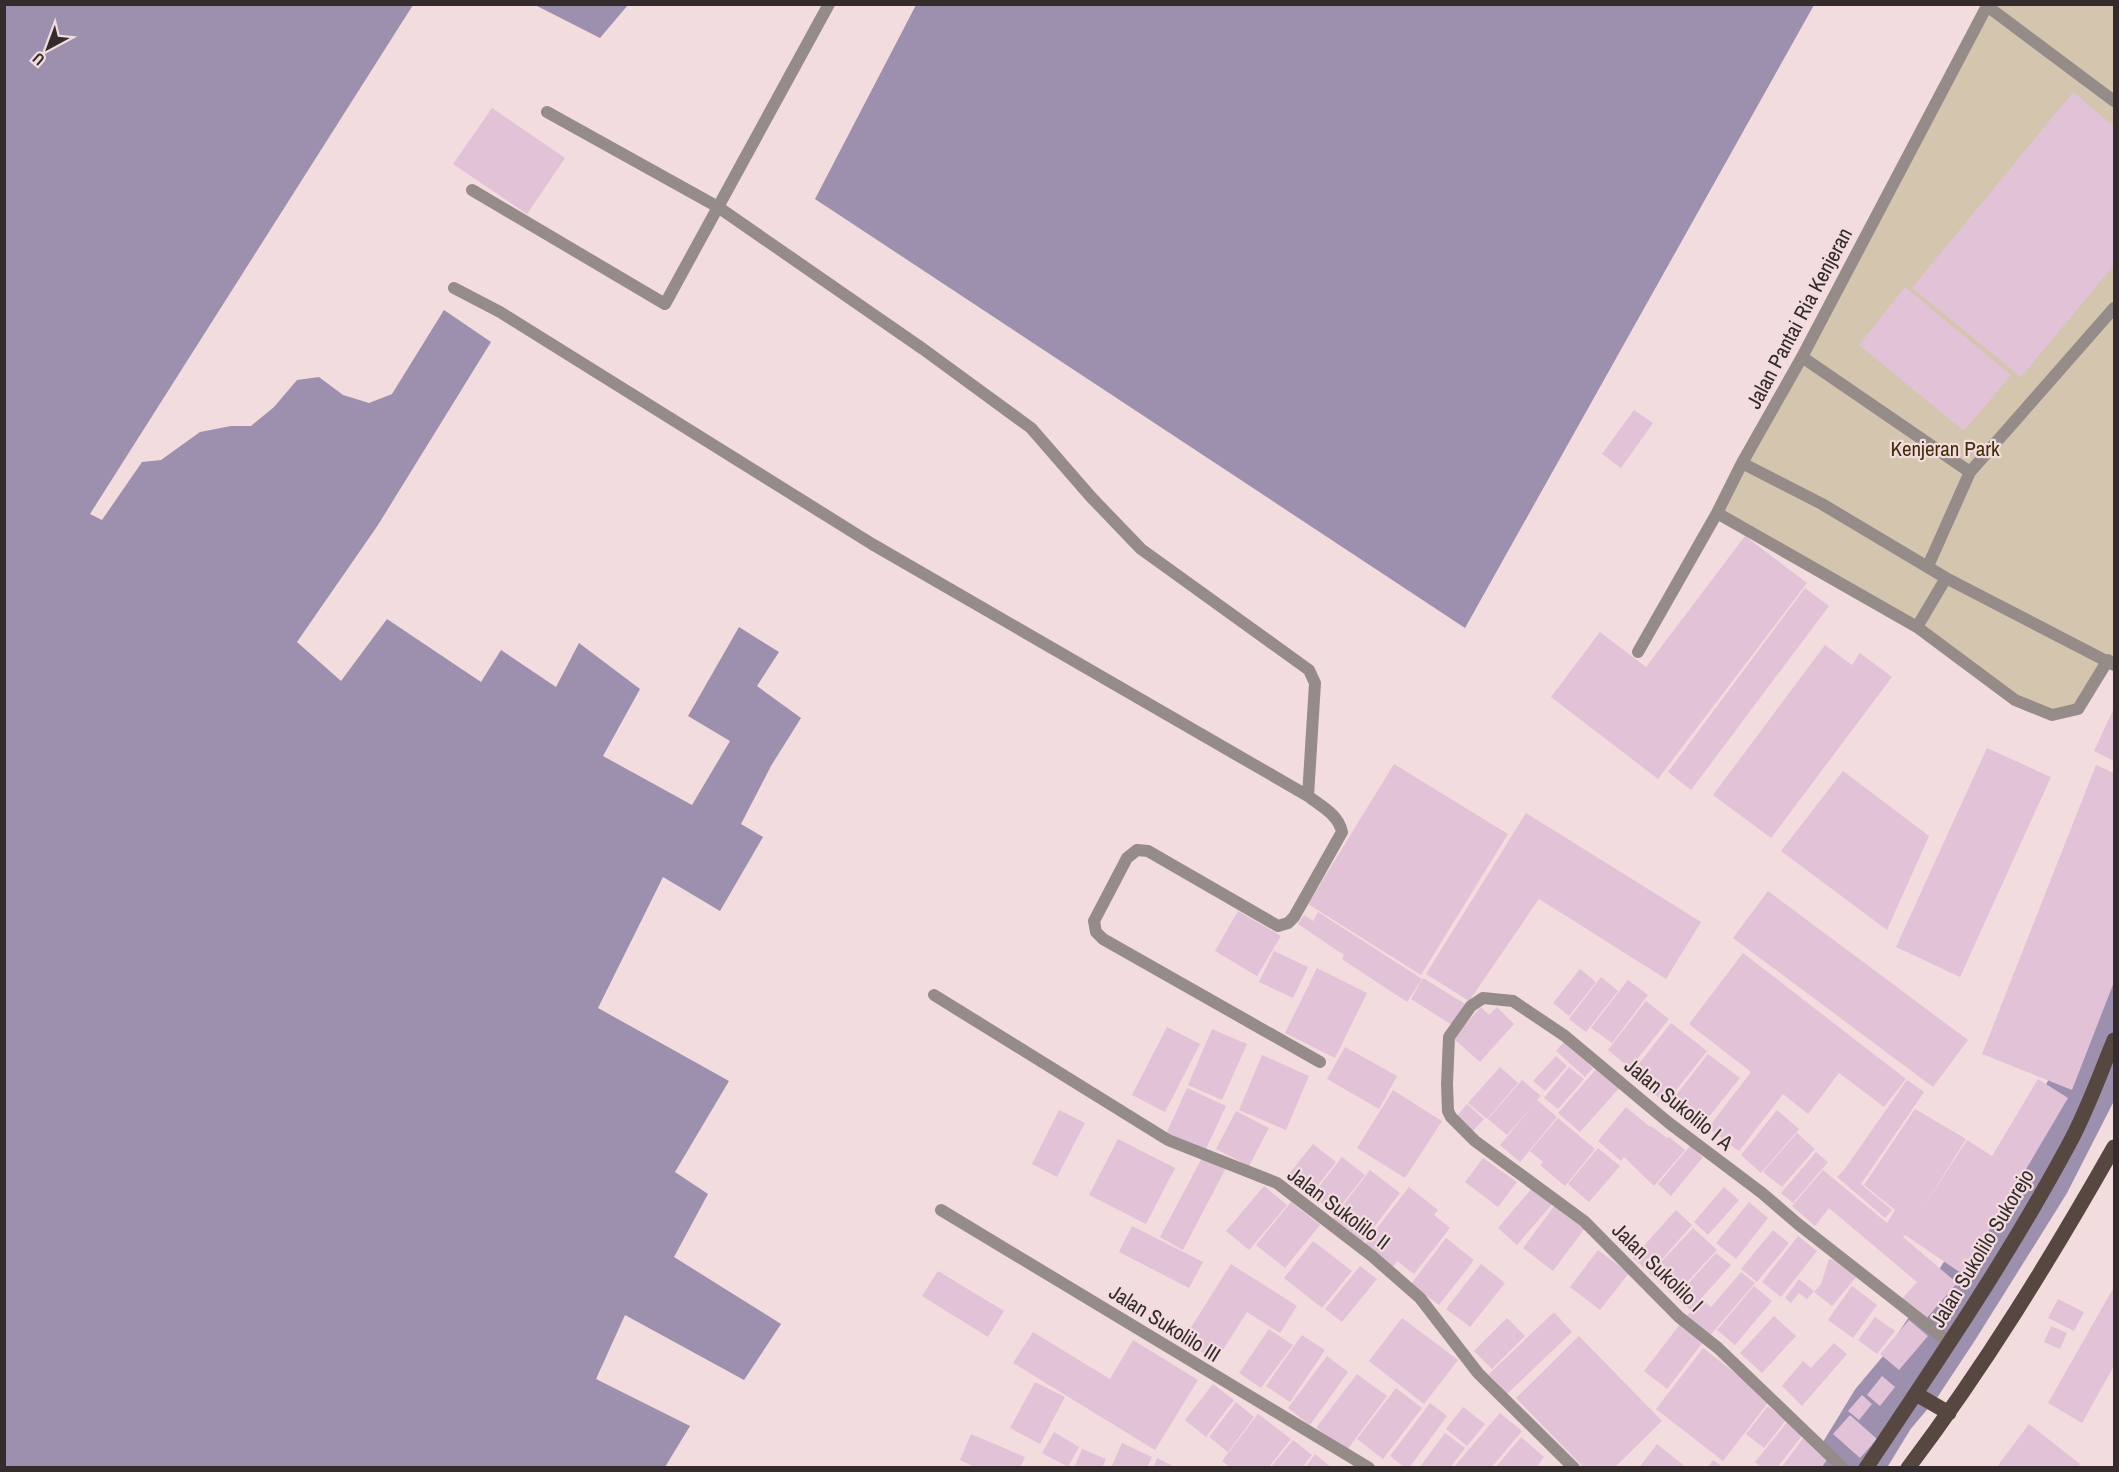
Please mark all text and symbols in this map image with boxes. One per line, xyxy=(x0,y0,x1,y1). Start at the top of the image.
north arrow xyxy=(18,18,78,78)
text: U xyxy=(27,48,49,71)
street label: Jalan Pantai Ria Kenjeran xyxy=(1739,222,1859,414)
park label: Kenjeran Park xyxy=(1890,434,2000,463)
street label: Jalan Sukolilo I A xyxy=(1619,1051,1740,1157)
street label: Jalan Sukolilo II xyxy=(1282,1160,1396,1256)
street label: Jalan Sukolilo Sukorejo xyxy=(1923,1163,2041,1333)
street label: Jalan Sukolilo I xyxy=(1606,1216,1710,1318)
street label: Jalan Sukolilo III xyxy=(1104,1277,1226,1369)

